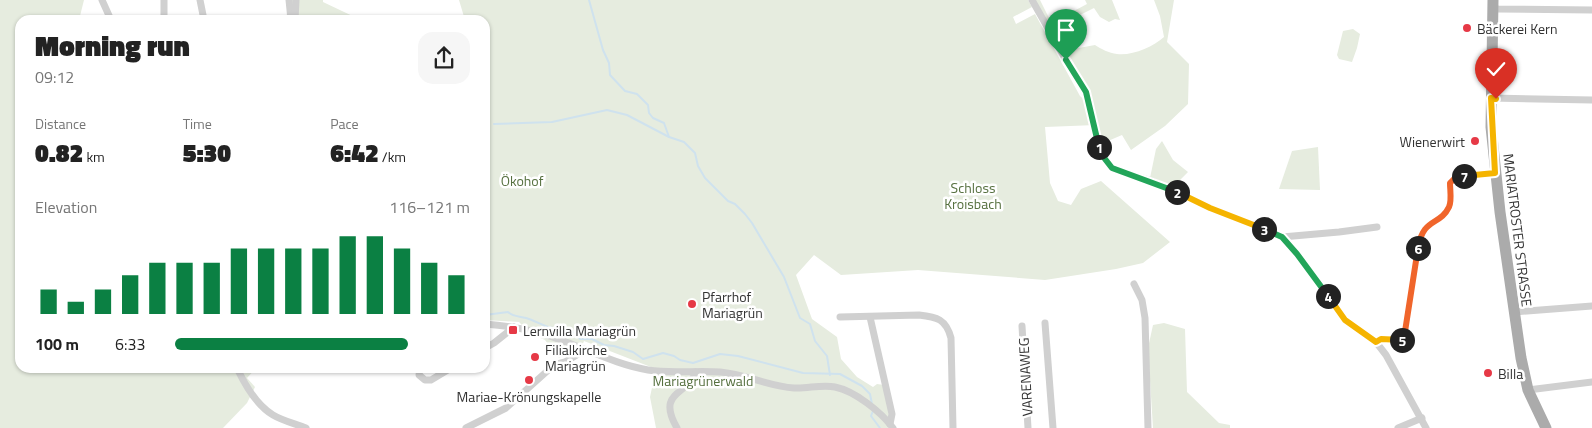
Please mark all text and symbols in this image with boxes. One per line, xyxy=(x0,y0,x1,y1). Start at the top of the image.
pin xyxy=(1045,9,1087,60)
icon: arrive xyxy=(1052,16,1080,44)
place label: Bäckerei Kern xyxy=(1477,18,1557,39)
marker: Bäckerei Kern xyxy=(1461,22,1473,34)
text: Morning run xyxy=(35,24,190,67)
button: share xyxy=(418,32,470,84)
pin xyxy=(1475,48,1517,99)
icon: check xyxy=(1482,55,1510,83)
text: 09:12 xyxy=(35,65,74,89)
text: Distance xyxy=(35,113,86,134)
text: Time xyxy=(183,113,212,134)
text: Pace xyxy=(330,113,359,134)
place label: Wienerwirt xyxy=(1400,131,1465,152)
text: 0.82 xyxy=(35,134,83,172)
text: 5:30 xyxy=(183,134,231,172)
text: 6:42 xyxy=(330,134,379,172)
pin: 1 xyxy=(1086,134,1112,160)
marker: Wienerwirt xyxy=(1469,135,1481,147)
text: 1 xyxy=(1096,137,1103,158)
text: km xyxy=(83,146,105,167)
text: /km xyxy=(379,146,406,167)
street label: MARIATROSTER STRASSE xyxy=(1498,152,1538,308)
pin: 7 xyxy=(1452,164,1476,188)
text: 7 xyxy=(1461,166,1468,187)
park label: Ökohof xyxy=(501,170,544,191)
park label: Schloss Kroisbach xyxy=(944,177,1002,214)
pin: 2 xyxy=(1164,180,1190,204)
text: 2 xyxy=(1174,182,1181,203)
text: Elevation xyxy=(35,195,97,219)
text: 116–121 m xyxy=(389,195,470,219)
pin: 3 xyxy=(1252,216,1276,242)
text: 3 xyxy=(1261,219,1268,240)
pin: 6 xyxy=(1406,236,1430,260)
text: 6 xyxy=(1415,238,1422,259)
pin: 4 xyxy=(1316,284,1340,308)
place label: Pfarrhof Mariagrün xyxy=(702,286,763,323)
text: 4 xyxy=(1325,286,1332,307)
marker: Pfarrhof Mariagrün xyxy=(686,298,698,310)
place label: Lernvilla Mariagrün xyxy=(523,320,636,341)
marker: Lernvilla Mariagrün xyxy=(507,324,519,336)
pin: 5 xyxy=(1390,328,1414,352)
text: 5 xyxy=(1399,330,1406,351)
text: 100 m xyxy=(35,332,79,356)
text: 6:33 xyxy=(115,332,145,356)
street label: VARENAWEG xyxy=(1012,337,1038,417)
place label: Filialkirche Mariagrün xyxy=(545,339,607,376)
marker: Filialkirche Mariagrün xyxy=(529,351,541,363)
place label: Billa xyxy=(1498,363,1523,384)
marker: Billa xyxy=(1482,367,1494,379)
park label: Mariagrünerwald xyxy=(653,370,753,391)
marker: Mariae-Krönungskapelle xyxy=(523,374,535,386)
place label: Mariae-Krönungskapelle xyxy=(457,386,601,407)

